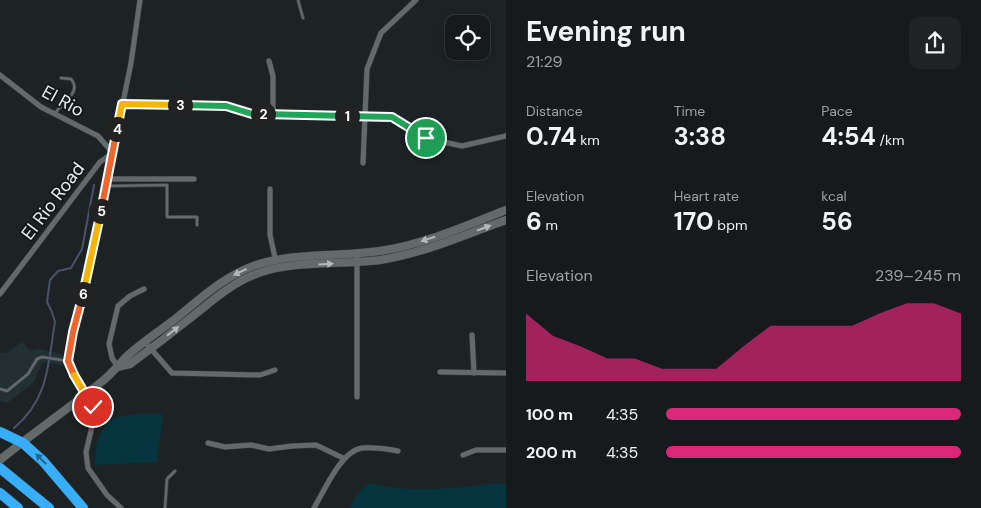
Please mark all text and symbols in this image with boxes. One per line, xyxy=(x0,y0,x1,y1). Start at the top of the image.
text: Evening run xyxy=(526,13,686,50)
map controls xyxy=(445,15,490,60)
button: locate xyxy=(445,15,490,60)
button: share xyxy=(909,17,961,69)
text: 21:29 xyxy=(526,51,563,72)
street label: El Rio xyxy=(38,80,88,122)
pin: 3 xyxy=(168,92,192,118)
text: 3 xyxy=(176,96,185,114)
pin: 2 xyxy=(250,102,276,126)
text: Distance xyxy=(526,102,583,120)
text: Time xyxy=(674,102,705,120)
text: Pace xyxy=(821,102,853,120)
pin: 1 xyxy=(334,104,360,128)
text: 2 xyxy=(259,105,268,123)
text: 1 xyxy=(345,107,350,125)
pin: 4 xyxy=(104,116,130,142)
pin xyxy=(405,117,447,159)
text: 4 xyxy=(113,120,122,138)
text: 0.74 xyxy=(526,120,576,153)
text: 3:38 xyxy=(674,120,726,153)
text: 4:54 xyxy=(821,120,876,153)
icon: arrive xyxy=(412,124,440,152)
text: km xyxy=(576,131,600,149)
text: /km xyxy=(876,131,904,149)
street label: El Rio Road xyxy=(16,157,90,245)
text: Elevation xyxy=(526,187,584,205)
text: Heart rate xyxy=(674,187,739,205)
text: kcal xyxy=(821,187,847,205)
pin: 5 xyxy=(88,198,114,224)
text: 5 xyxy=(97,202,106,220)
text: 6 xyxy=(526,205,542,238)
text: 170 xyxy=(674,205,714,238)
text: 56 xyxy=(821,205,853,238)
text: m xyxy=(542,216,558,234)
text: bpm xyxy=(714,216,747,234)
one-way arrow xyxy=(477,224,491,232)
one-way arrow xyxy=(420,236,435,244)
one-way arrow xyxy=(319,260,335,268)
text: Elevation xyxy=(526,265,593,286)
text: 239–245 m xyxy=(875,265,961,286)
one-way arrow xyxy=(233,269,247,277)
pin: 6 xyxy=(70,282,96,306)
text: 6 xyxy=(79,285,88,303)
one-way arrow xyxy=(166,326,179,337)
pin xyxy=(72,386,114,428)
icon: check xyxy=(79,393,107,421)
text: 100 m xyxy=(526,404,573,425)
text: 4:35 xyxy=(606,404,638,425)
text: 200 m xyxy=(526,442,577,463)
text: 4:35 xyxy=(606,442,638,463)
one-way arrow xyxy=(35,454,47,466)

